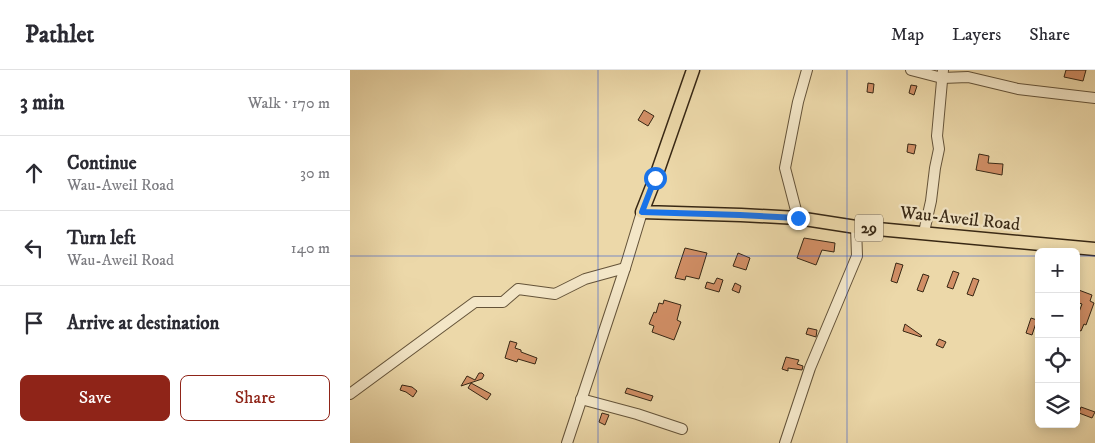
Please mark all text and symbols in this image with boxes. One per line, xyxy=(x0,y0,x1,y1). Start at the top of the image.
text: Pathlet xyxy=(25,20,94,50)
text: Map xyxy=(891,24,924,46)
text: Layers xyxy=(952,24,1001,46)
text: Share xyxy=(1029,24,1070,46)
text: 3 min xyxy=(20,90,65,116)
text: Walk · 170 m xyxy=(248,93,330,113)
text: Continue xyxy=(67,152,137,175)
icon: ahead xyxy=(20,159,48,187)
text: 30 m xyxy=(300,163,330,183)
route start xyxy=(644,167,667,190)
text: Wau-Aweil Road xyxy=(67,175,174,195)
street label: Wau-Aweil Road xyxy=(898,202,1021,236)
route end xyxy=(787,207,810,230)
road number: 29 xyxy=(855,214,883,242)
text: Turn left xyxy=(67,227,136,250)
icon: left xyxy=(20,234,48,262)
text: 140 m xyxy=(291,238,330,258)
map controls xyxy=(1035,248,1080,428)
button: + xyxy=(1035,248,1080,293)
text: Wau-Aweil Road xyxy=(67,250,174,270)
button: − xyxy=(1035,293,1080,338)
icon: arrive xyxy=(20,309,48,337)
text: Arrive at destination xyxy=(67,312,219,335)
button: locate xyxy=(1035,338,1080,383)
button: Save xyxy=(20,375,170,421)
button: Share xyxy=(180,375,330,421)
button: layers xyxy=(1035,383,1080,428)

